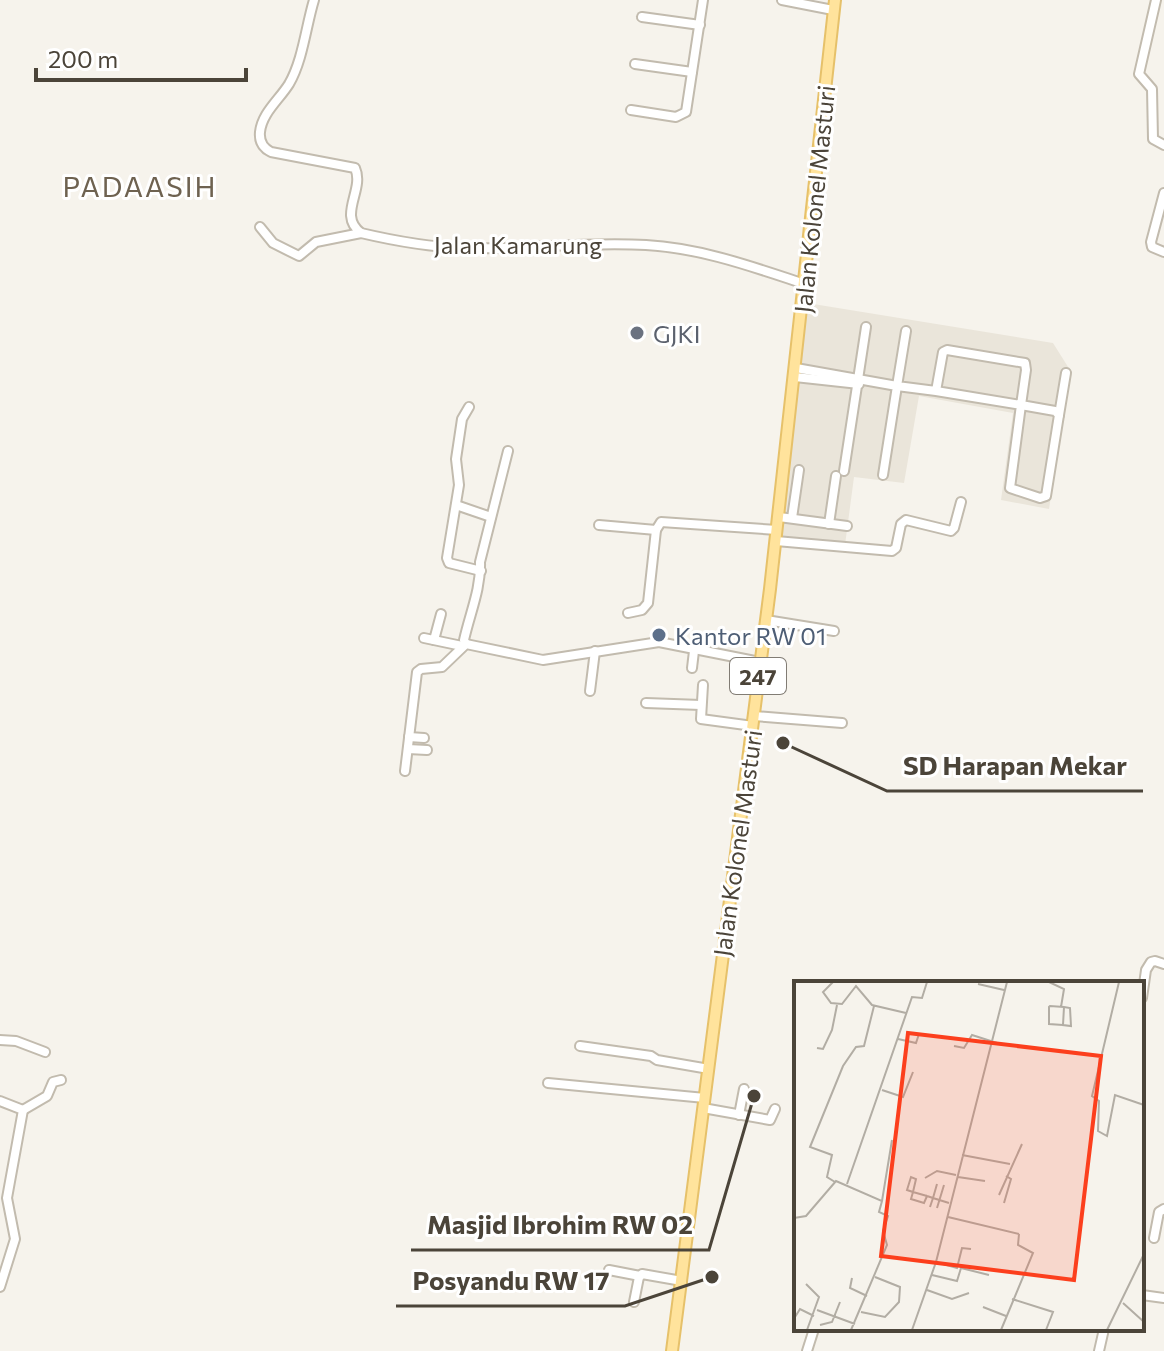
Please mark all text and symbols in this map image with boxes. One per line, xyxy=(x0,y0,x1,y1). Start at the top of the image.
scale bar xyxy=(36,32,246,82)
text: 200 m xyxy=(48,44,118,73)
street label: Jalan Kolonel Masturi xyxy=(788,84,840,314)
district label: PADAASIH xyxy=(62,169,218,203)
street label: Jalan Kamarung xyxy=(434,230,602,259)
place label: GJKI xyxy=(653,319,700,348)
marker: GJKI xyxy=(628,324,646,342)
place label: Kantor RW 01 xyxy=(675,621,826,650)
marker: Kantor RW 01 xyxy=(650,626,668,644)
road number: 247 xyxy=(730,658,786,694)
street label: Jalan Kolonel Masturi xyxy=(707,728,767,958)
callout: SD Harapan Mekar xyxy=(887,741,1143,791)
text: SD Harapan Mekar xyxy=(903,749,1127,780)
inset map xyxy=(794,981,1144,1331)
callout: Masjid Ibrohim RW 02 xyxy=(411,1200,709,1250)
text: Masjid Ibrohim RW 02 xyxy=(427,1208,693,1239)
callout: Posyandu RW 17 xyxy=(396,1256,625,1306)
text: Posyandu RW 17 xyxy=(413,1264,609,1295)

